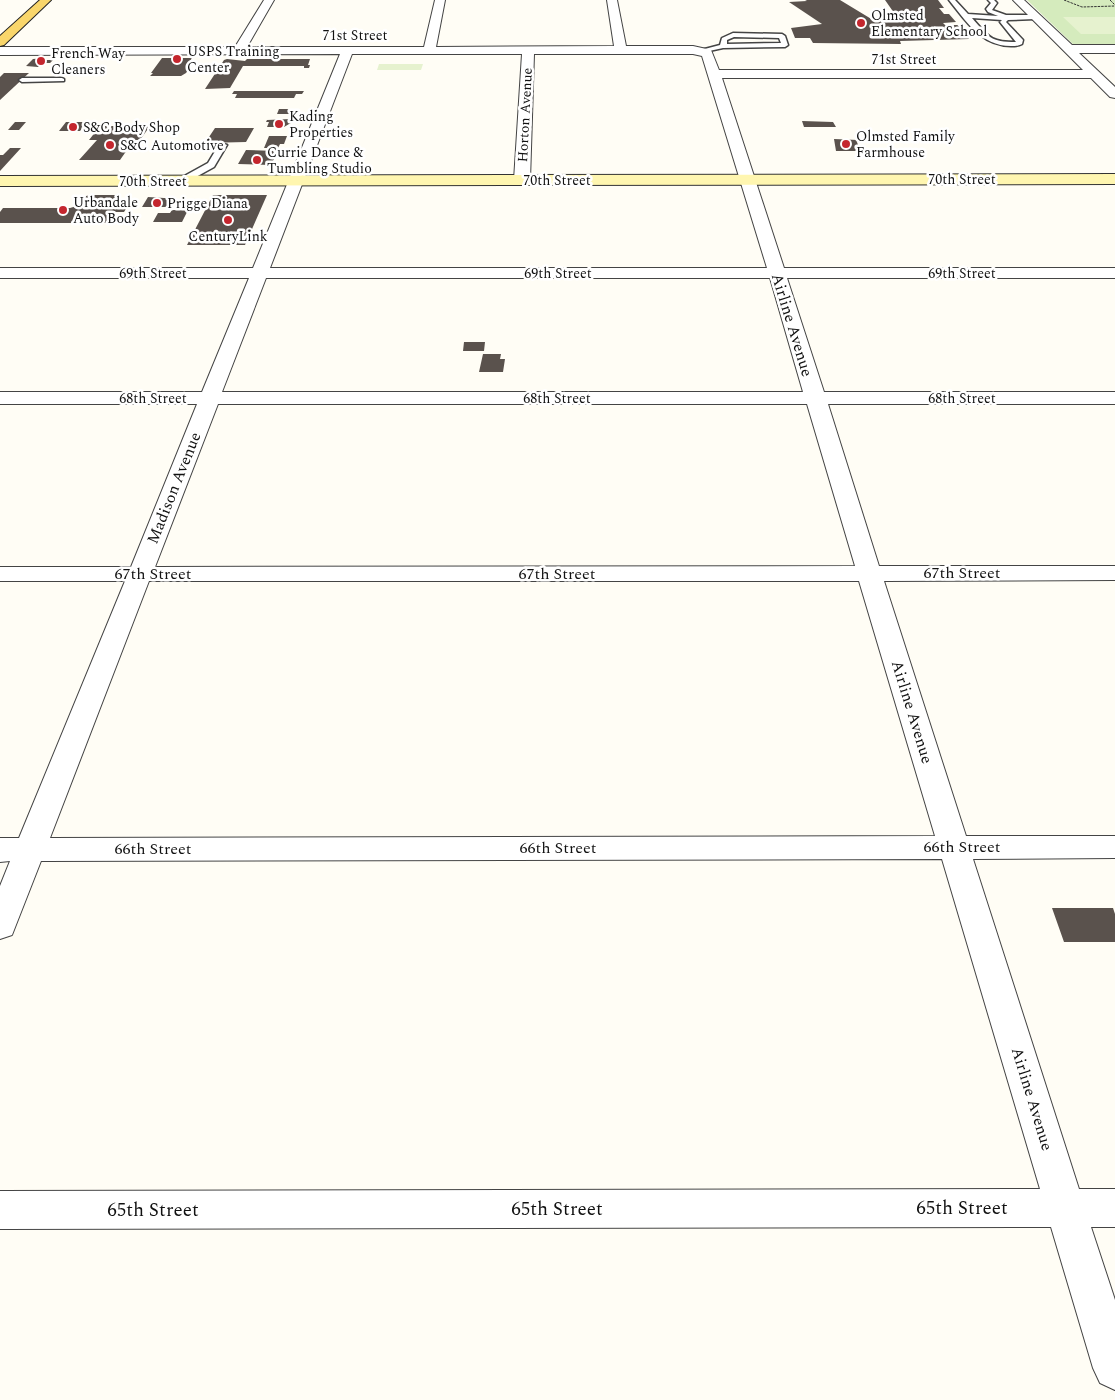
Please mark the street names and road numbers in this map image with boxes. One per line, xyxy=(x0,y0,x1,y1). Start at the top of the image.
street label: 71st Street xyxy=(322,25,388,46)
street label: 71st Street xyxy=(871,49,937,70)
street label: Horton Avenue xyxy=(512,67,538,163)
street label: 70th Street xyxy=(928,169,996,190)
street label: 70th Street xyxy=(523,170,591,191)
street label: 70th Street xyxy=(119,171,187,192)
street label: 69th Street xyxy=(119,263,187,284)
street label: 69th Street xyxy=(524,263,592,284)
street label: 69th Street xyxy=(928,263,996,284)
street label: Airline Avenue xyxy=(765,270,819,380)
street label: 68th Street xyxy=(119,388,187,409)
street label: 68th Street xyxy=(523,388,591,409)
street label: 68th Street xyxy=(928,388,996,409)
street label: Madison Avenue xyxy=(141,428,207,548)
street label: 67th Street xyxy=(924,561,1001,585)
street label: 67th Street xyxy=(115,562,192,586)
street label: 67th Street xyxy=(519,562,596,586)
street label: Airline Avenue xyxy=(885,657,939,767)
street label: 66th Street xyxy=(924,835,1001,859)
street label: 66th Street xyxy=(520,836,597,860)
street label: 66th Street xyxy=(115,837,192,861)
street label: Airline Avenue xyxy=(1005,1044,1059,1154)
street label: 65th Street xyxy=(916,1194,1008,1223)
street label: 65th Street xyxy=(511,1195,603,1224)
street label: 65th Street xyxy=(107,1196,199,1225)

